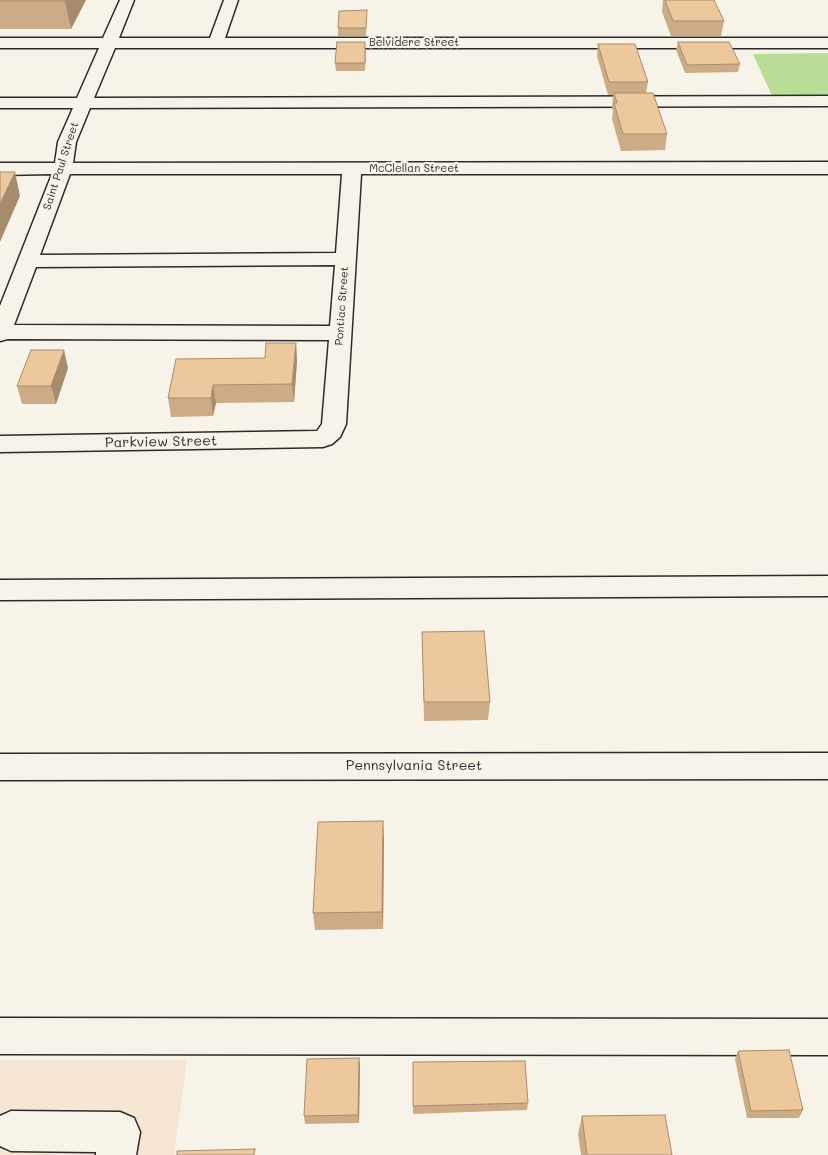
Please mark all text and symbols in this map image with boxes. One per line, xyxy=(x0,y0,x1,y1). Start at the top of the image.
street label: Belvidere Street xyxy=(369,36,459,50)
street label: Saint Paul Street xyxy=(41,120,81,212)
street label: McClellan Street xyxy=(369,162,459,176)
street label: Pontiac Street xyxy=(333,266,351,346)
street label: Parkview Street xyxy=(105,433,217,451)
street label: Pennsylvania Street xyxy=(346,758,482,774)

